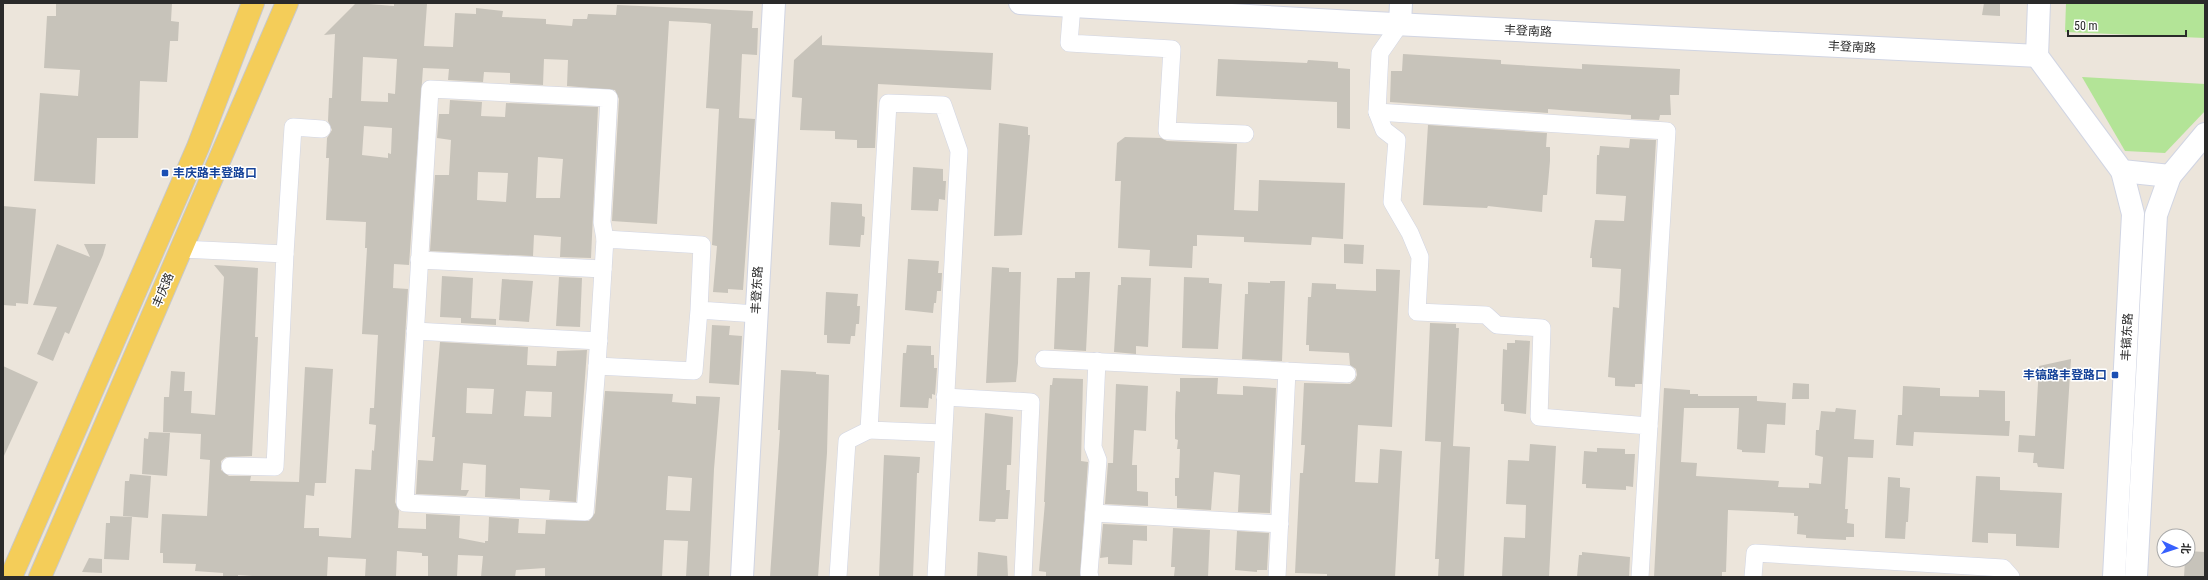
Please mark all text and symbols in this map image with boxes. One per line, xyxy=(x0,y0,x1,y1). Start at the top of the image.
scale bar xyxy=(2068,12,2186,38)
text: 50 m xyxy=(2074,19,2098,33)
street label: 丰登南路 xyxy=(1504,23,1552,39)
street label: 丰登南路 xyxy=(1828,39,1876,55)
place label: 丰庆路丰登路口 xyxy=(173,166,257,180)
marker: 丰庆路丰登路口 xyxy=(160,168,170,178)
street label: 丰登东路 xyxy=(749,266,765,314)
street label: 丰庆路 xyxy=(150,271,176,309)
street label: 丰镐东路 xyxy=(2119,313,2135,361)
place label: 丰镐路丰登路口 xyxy=(2023,368,2107,382)
marker: 丰镐路丰登路口 xyxy=(2110,370,2120,380)
north arrow xyxy=(2156,528,2196,568)
text: 北 xyxy=(2179,543,2192,554)

